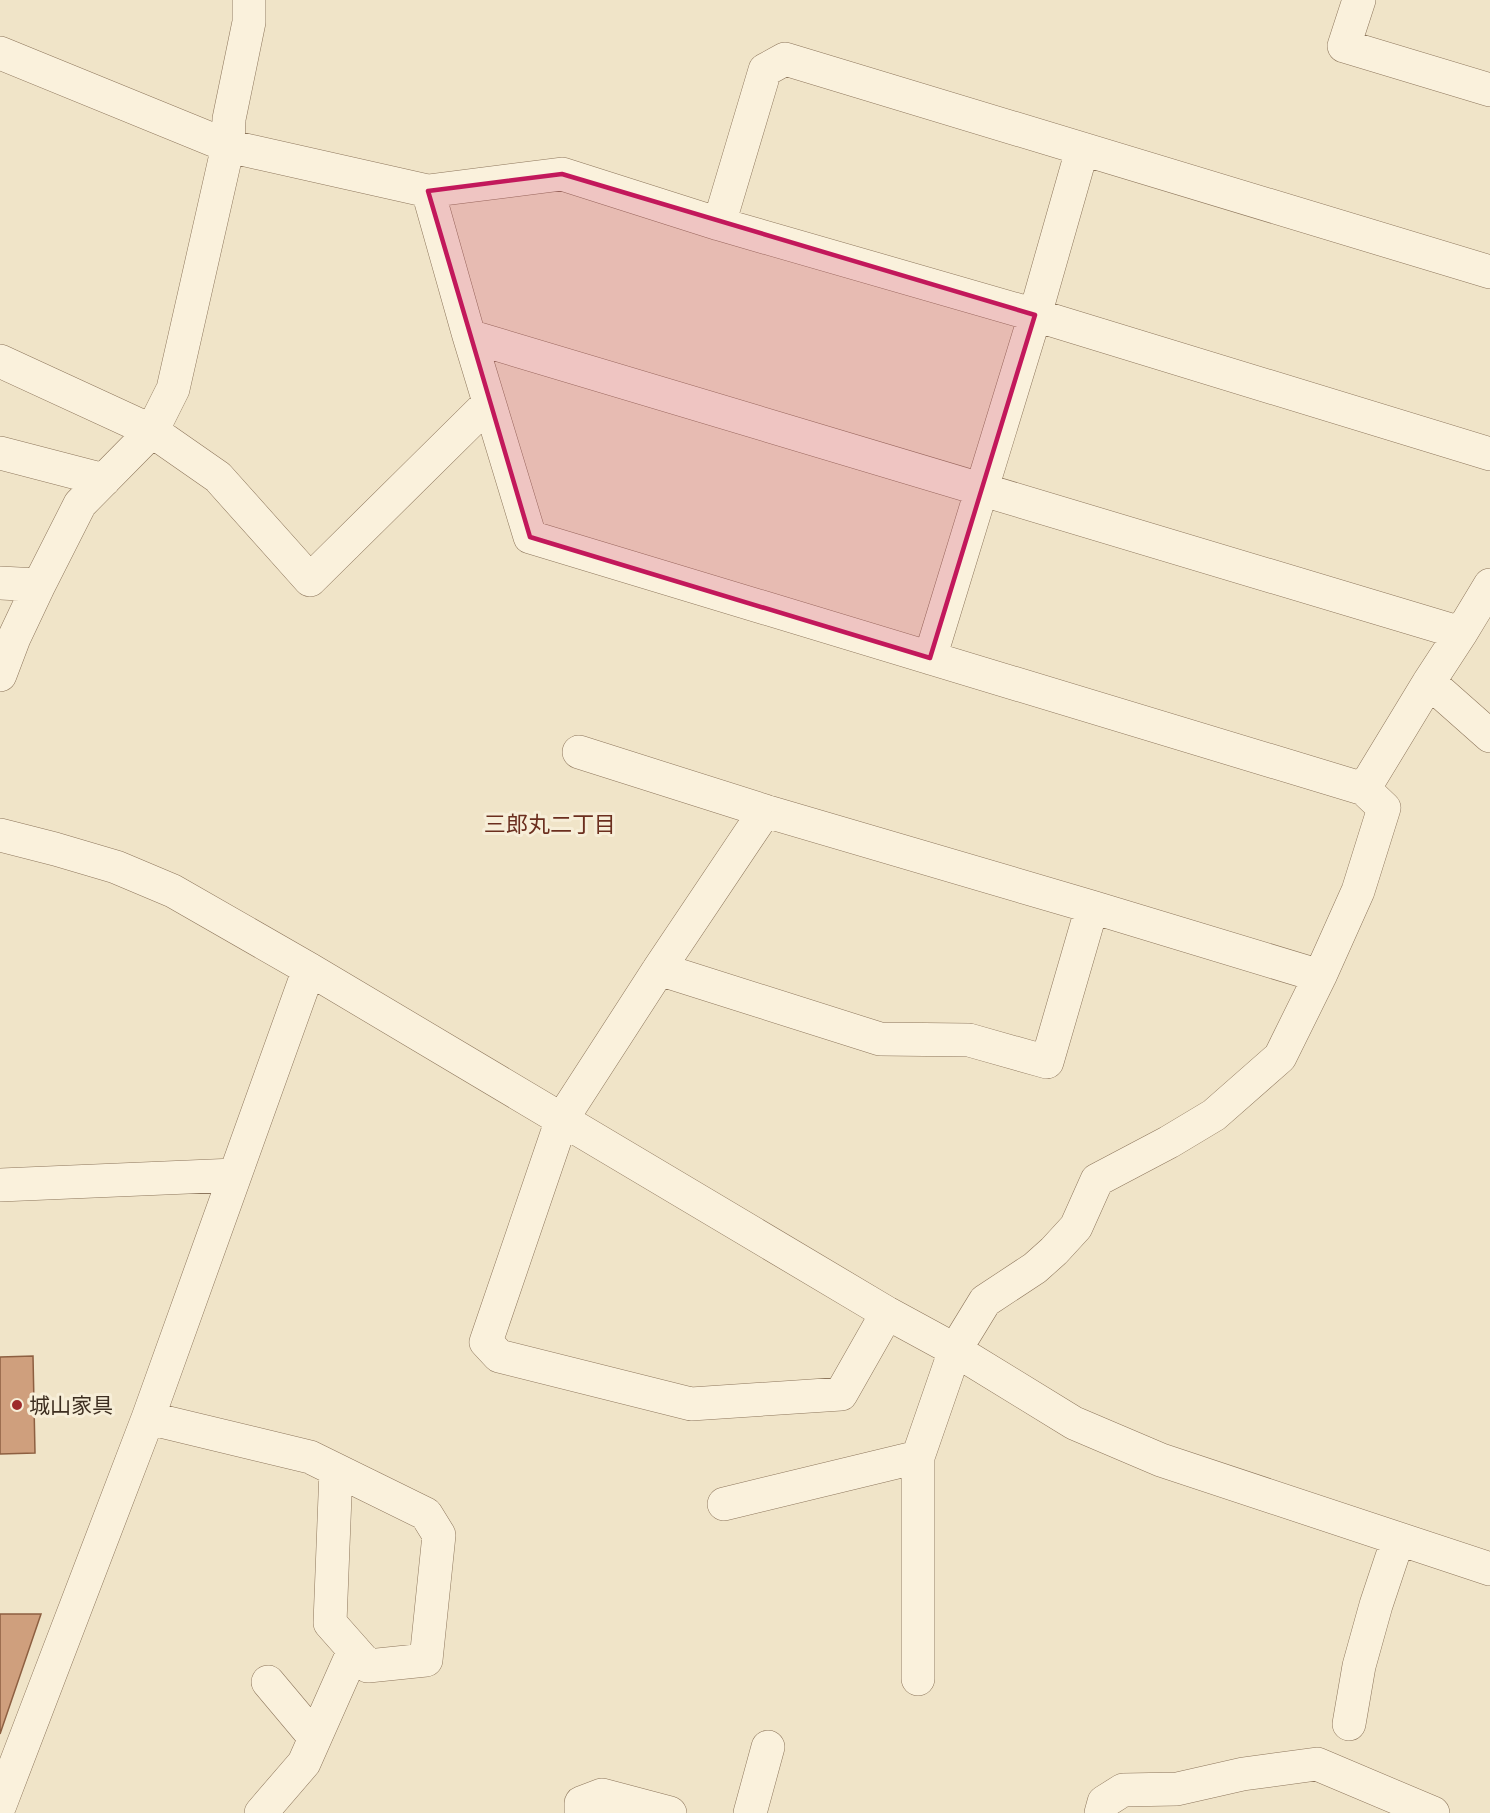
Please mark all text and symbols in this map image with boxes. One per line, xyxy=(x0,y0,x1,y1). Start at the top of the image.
district label: 三郎丸二丁目 xyxy=(484,809,616,839)
place label: 城山家具 xyxy=(29,1391,113,1420)
marker: 城山家具 xyxy=(10,1398,24,1412)

